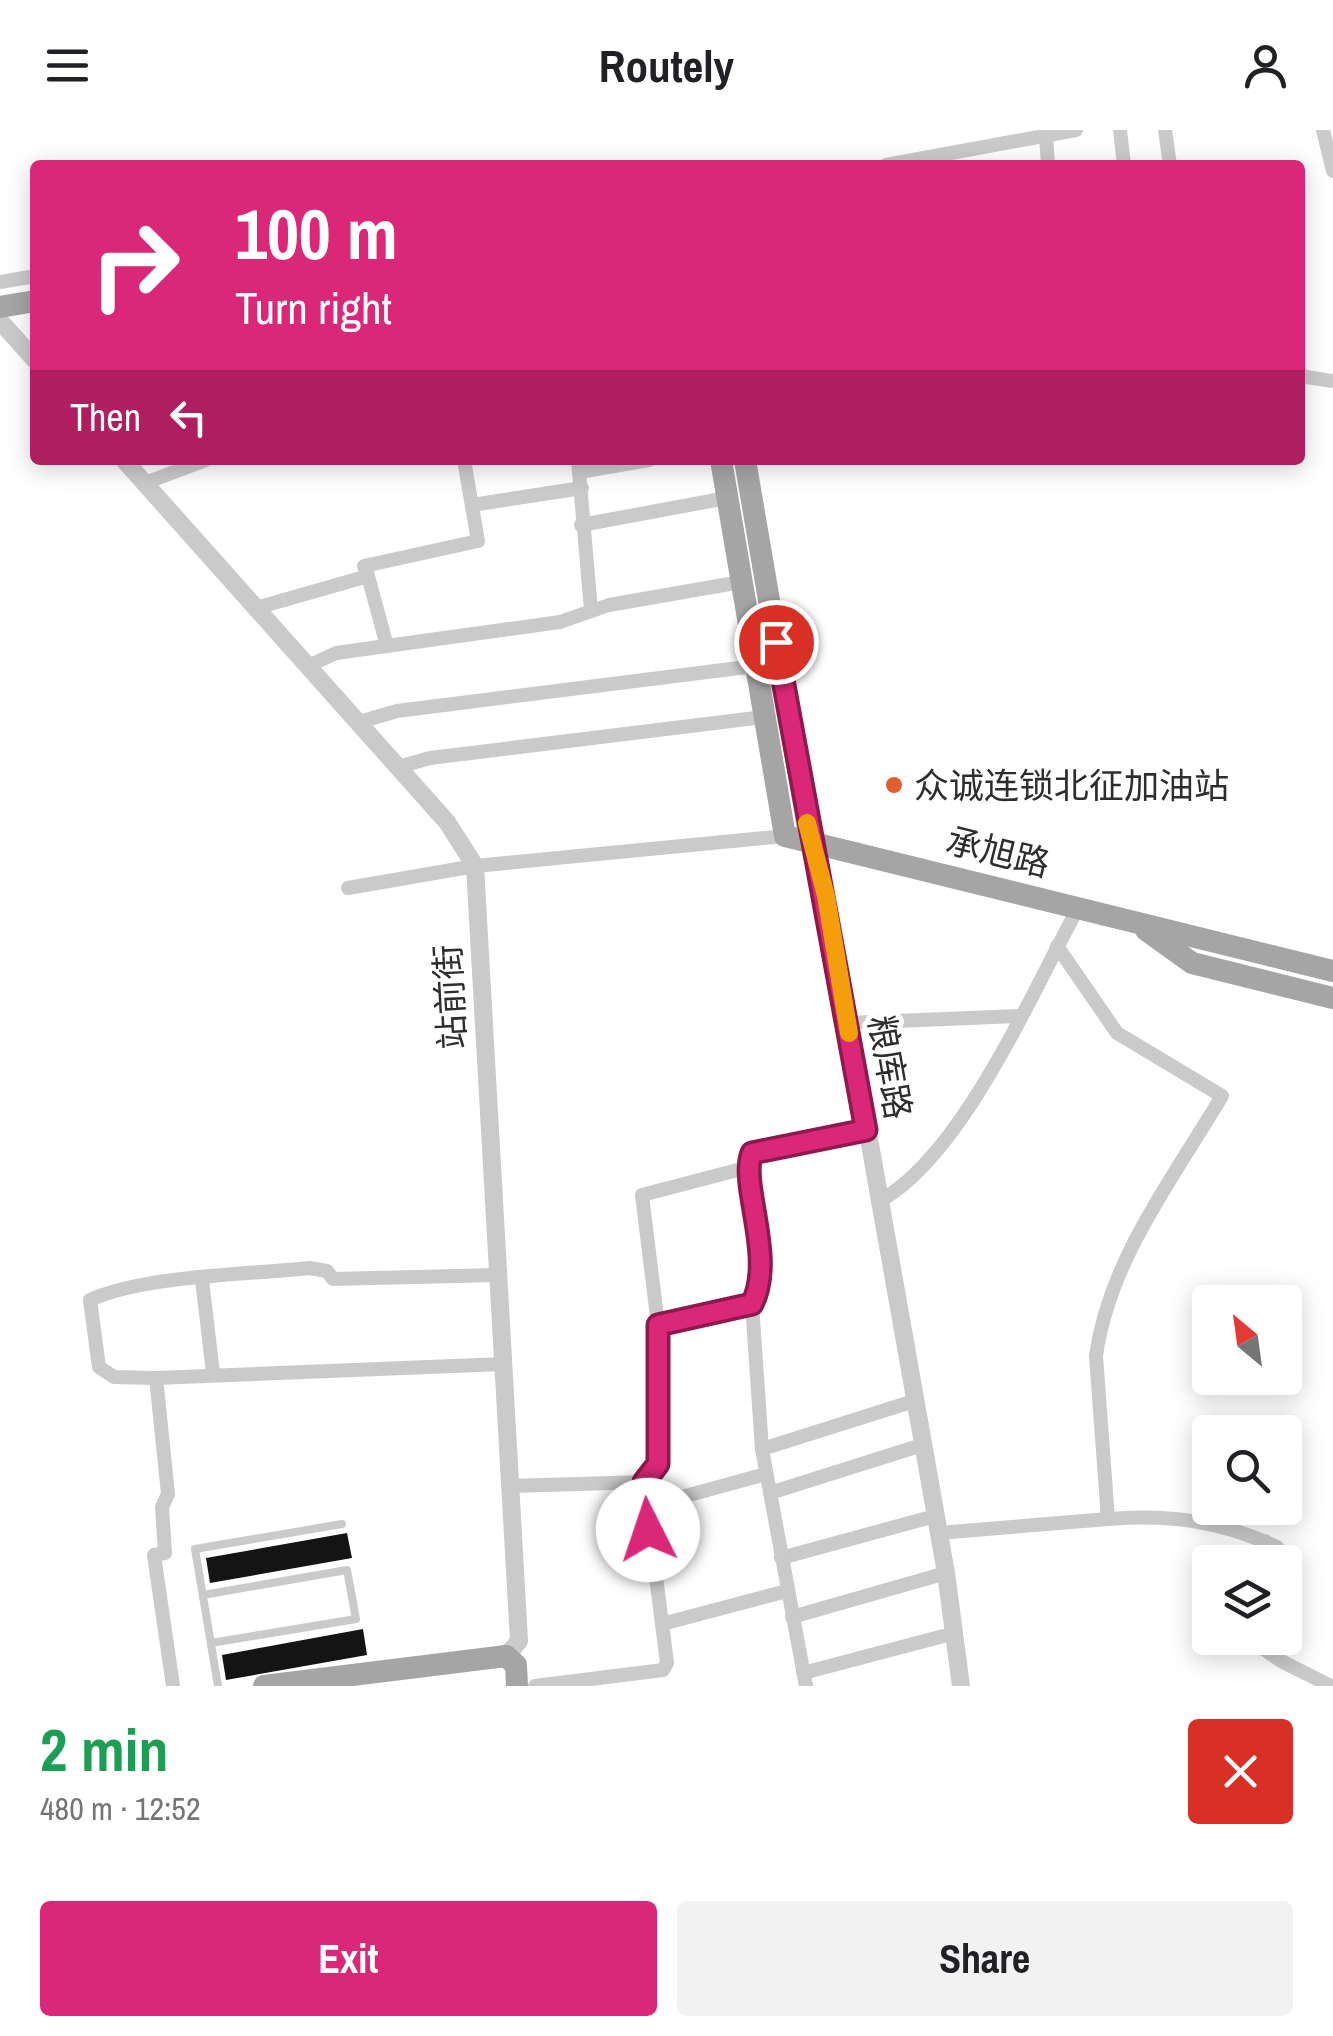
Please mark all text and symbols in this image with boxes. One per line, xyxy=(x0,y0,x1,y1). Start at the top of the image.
text: Routely xyxy=(599,35,734,96)
icon: menu xyxy=(40,38,95,93)
icon: person xyxy=(1238,38,1293,93)
text: 100 m xyxy=(235,187,398,281)
icon: right xyxy=(70,200,200,330)
text: Turn right xyxy=(235,277,392,338)
icon: left xyxy=(161,390,216,445)
text: Then xyxy=(70,392,141,443)
pin xyxy=(734,600,819,685)
icon: arrive xyxy=(749,615,804,670)
place label: 众诚连锁北征加油站 xyxy=(914,762,1229,809)
marker: 众诚连锁北征加油站 xyxy=(883,774,905,796)
street label: 承旭路 xyxy=(941,816,1055,888)
street label: 站前街 xyxy=(424,943,476,1051)
street label: 粮库路 xyxy=(858,1011,922,1123)
north arrow xyxy=(1192,1285,1302,1395)
map controls xyxy=(1192,1285,1302,1655)
button: search xyxy=(1192,1415,1302,1525)
position arrow xyxy=(596,1478,700,1582)
button: layers xyxy=(1192,1545,1302,1655)
text: 2 min xyxy=(40,1709,169,1790)
button: close xyxy=(1188,1719,1293,1824)
text: 480 m · 12:52 xyxy=(40,1787,200,1830)
button: Exit xyxy=(40,1901,657,2016)
button: Share xyxy=(677,1901,1293,2016)

